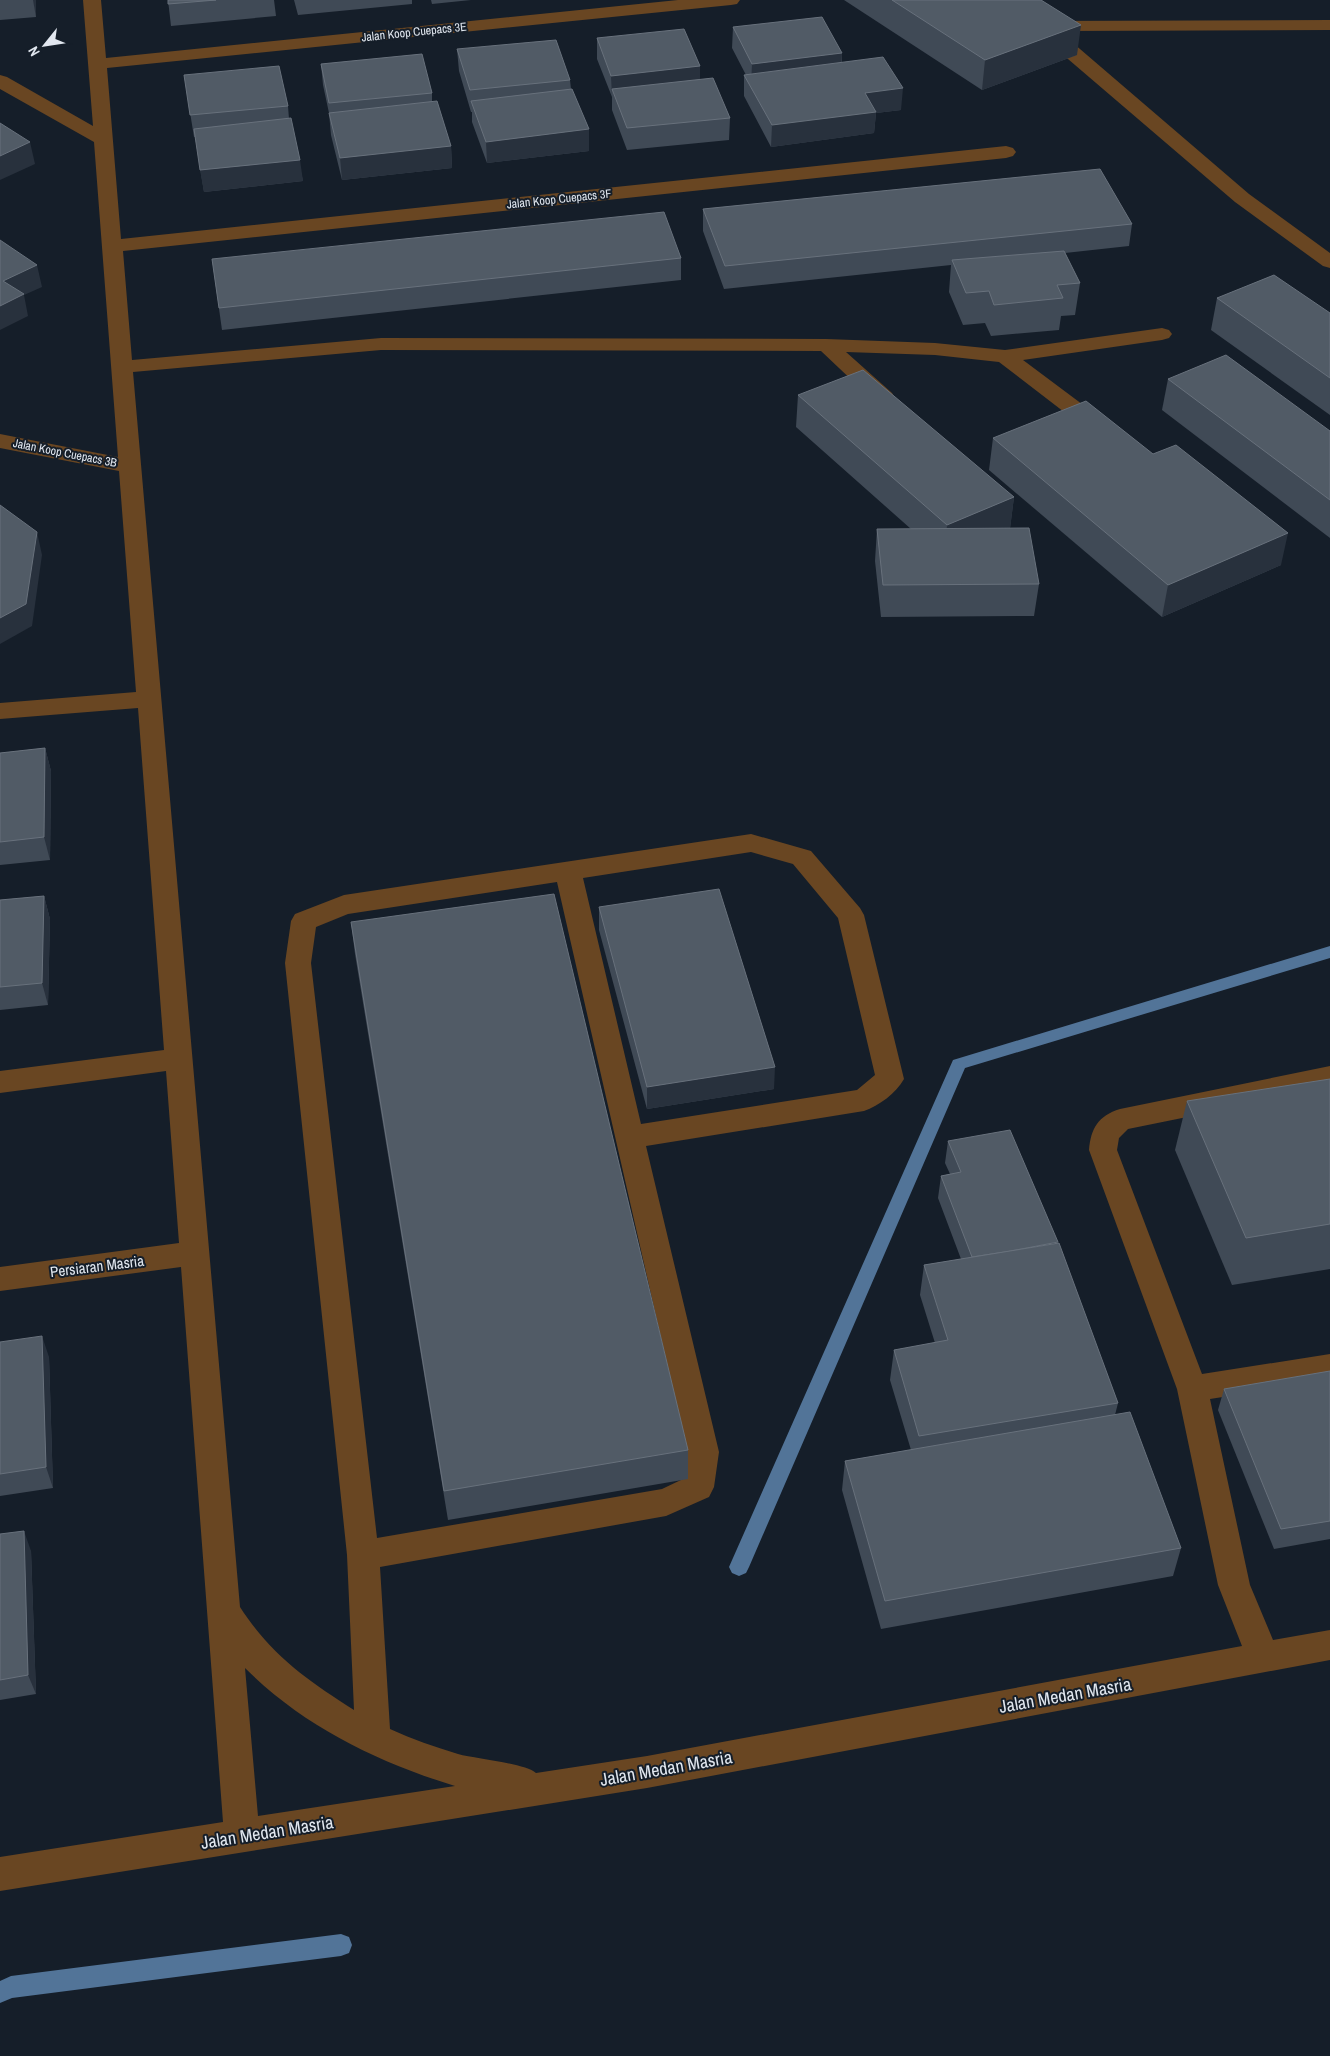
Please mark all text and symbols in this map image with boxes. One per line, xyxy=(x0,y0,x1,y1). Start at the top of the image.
street label: Jalan Koop Cuepacs 3E xyxy=(361,19,467,45)
north arrow xyxy=(20,20,70,70)
text: N xyxy=(24,43,44,60)
street label: Jalan Koop Cuepacs 3F xyxy=(506,186,612,212)
street label: Jalan Koop Cuepacs 3B xyxy=(12,435,119,471)
street label: Persiaran Masria xyxy=(49,1250,145,1282)
street label: Jalan Medan Masria xyxy=(997,1671,1133,1719)
street label: Jalan Medan Masria xyxy=(598,1744,734,1792)
street label: Jalan Medan Masria xyxy=(199,1809,335,1855)

